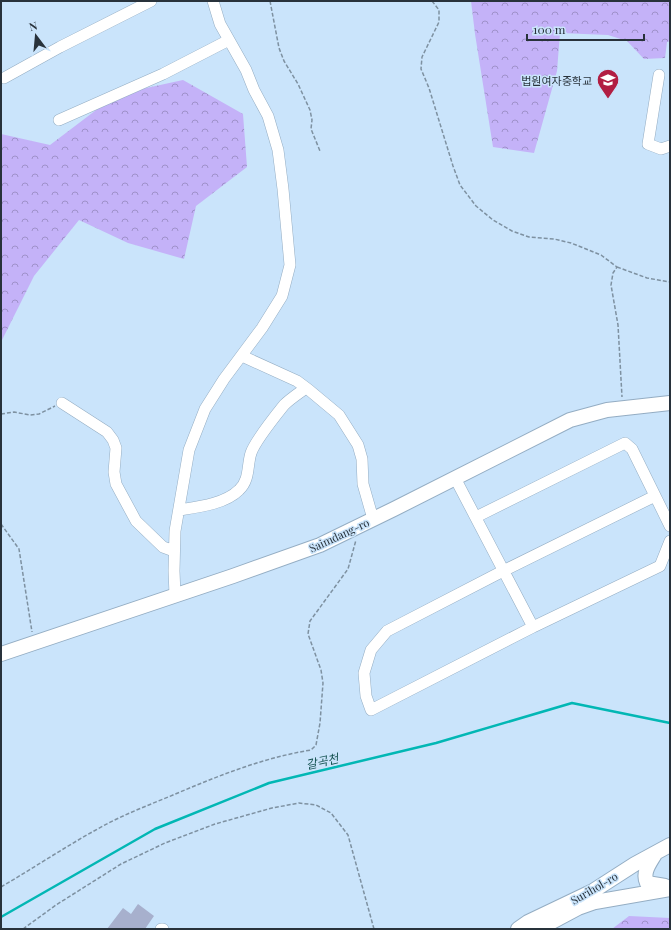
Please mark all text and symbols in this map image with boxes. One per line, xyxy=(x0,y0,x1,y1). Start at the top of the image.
north arrow xyxy=(16,16,56,56)
scale bar xyxy=(527,16,644,42)
text: N xyxy=(27,18,39,34)
text: 100 m xyxy=(533,21,566,37)
school or university icon: 법원여자중학교 xyxy=(595,67,621,100)
place label: 법원여자중학교 xyxy=(521,73,592,88)
street label: Saimdang-ro xyxy=(307,515,371,555)
water label: 갈곡천 xyxy=(304,749,342,773)
street label: Surihol-ro xyxy=(568,868,620,908)

